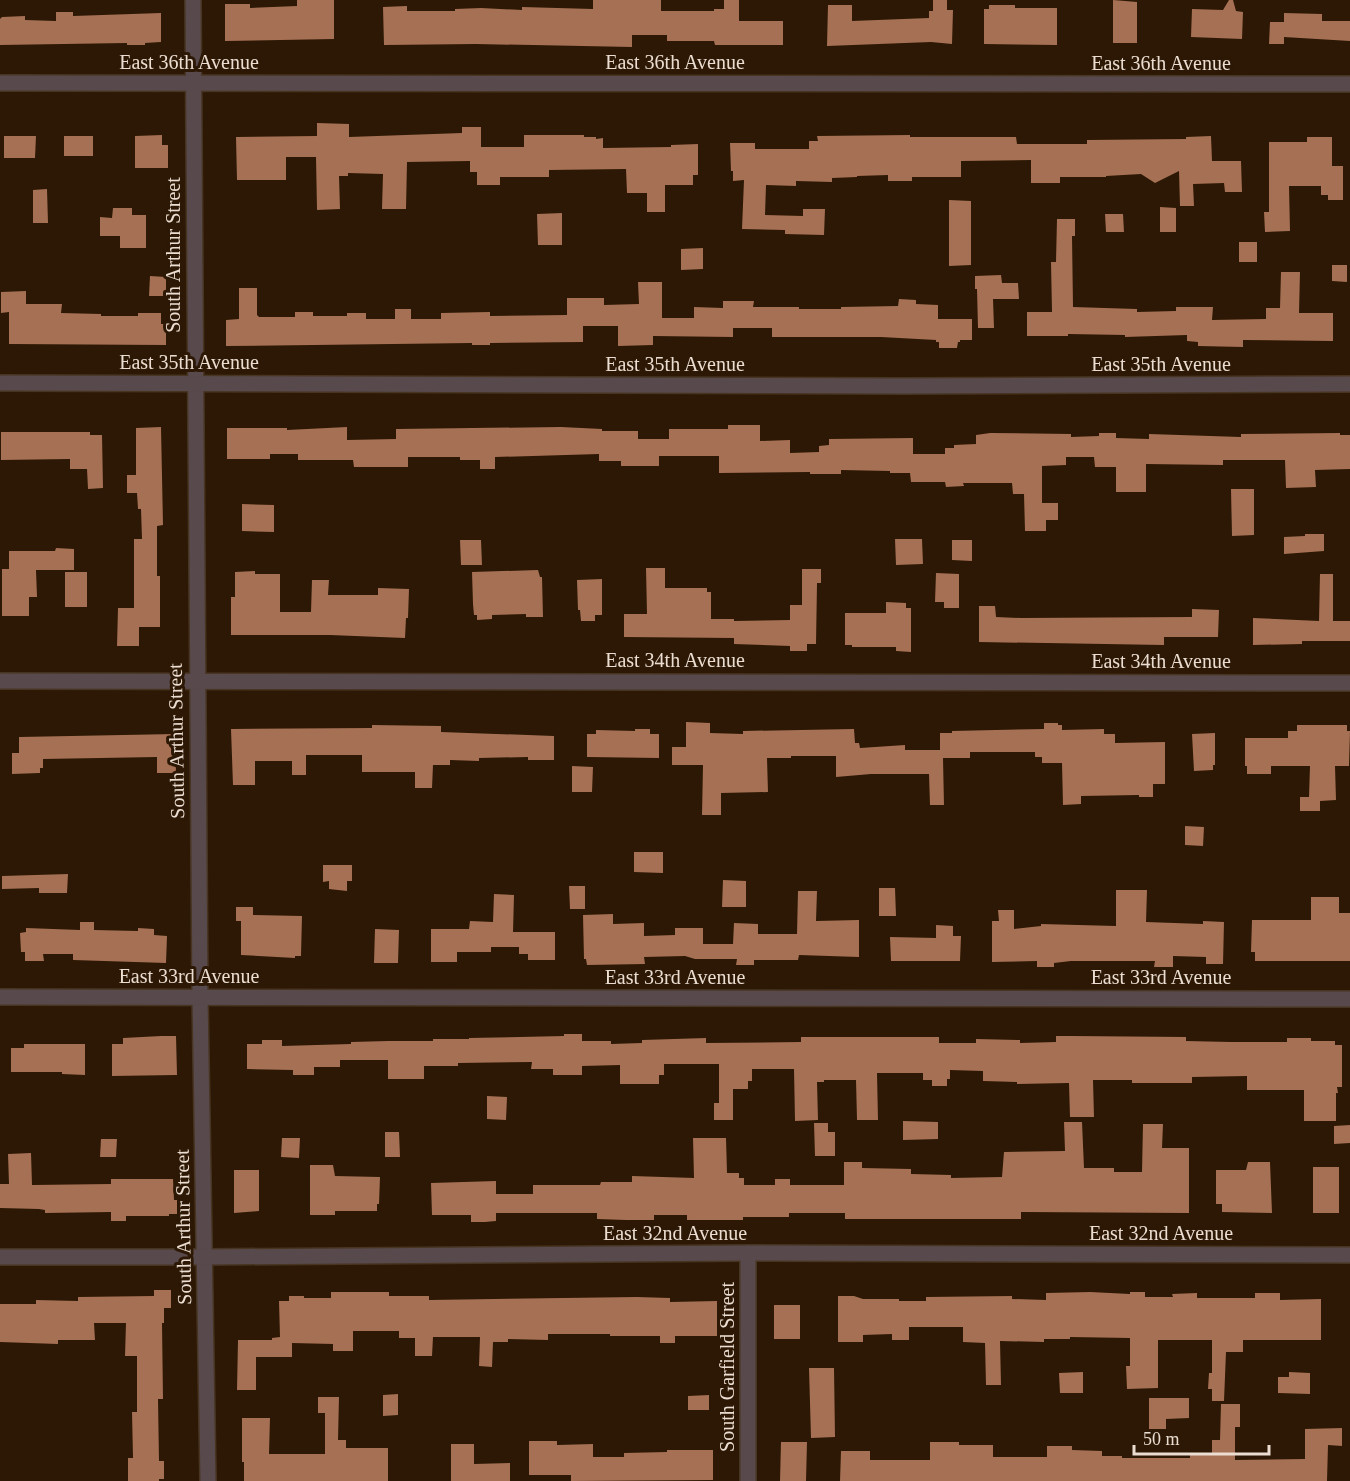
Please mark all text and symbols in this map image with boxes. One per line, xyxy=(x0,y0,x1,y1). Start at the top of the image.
street label: East 36th Avenue xyxy=(119,51,259,73)
street label: East 36th Avenue xyxy=(605,51,745,73)
street label: East 36th Avenue xyxy=(1091,52,1231,74)
street label: South Arthur Street xyxy=(162,177,184,333)
street label: East 35th Avenue xyxy=(119,351,259,373)
street label: East 35th Avenue xyxy=(605,353,745,375)
street label: East 35th Avenue xyxy=(1091,353,1231,375)
street label: East 34th Avenue xyxy=(605,649,745,671)
street label: East 34th Avenue xyxy=(1091,650,1231,672)
street label: South Arthur Street xyxy=(164,663,188,819)
street label: East 33rd Avenue xyxy=(119,965,259,987)
street label: East 33rd Avenue xyxy=(605,966,745,988)
street label: East 33rd Avenue xyxy=(1091,966,1231,988)
street label: South Arthur Street xyxy=(171,1149,195,1305)
street label: East 32nd Avenue xyxy=(603,1222,747,1244)
street label: East 32nd Avenue xyxy=(1089,1222,1233,1244)
street label: South Garfield Street xyxy=(716,1282,738,1452)
scale bar xyxy=(1134,1418,1269,1456)
text: 50 m xyxy=(1143,1429,1180,1449)

